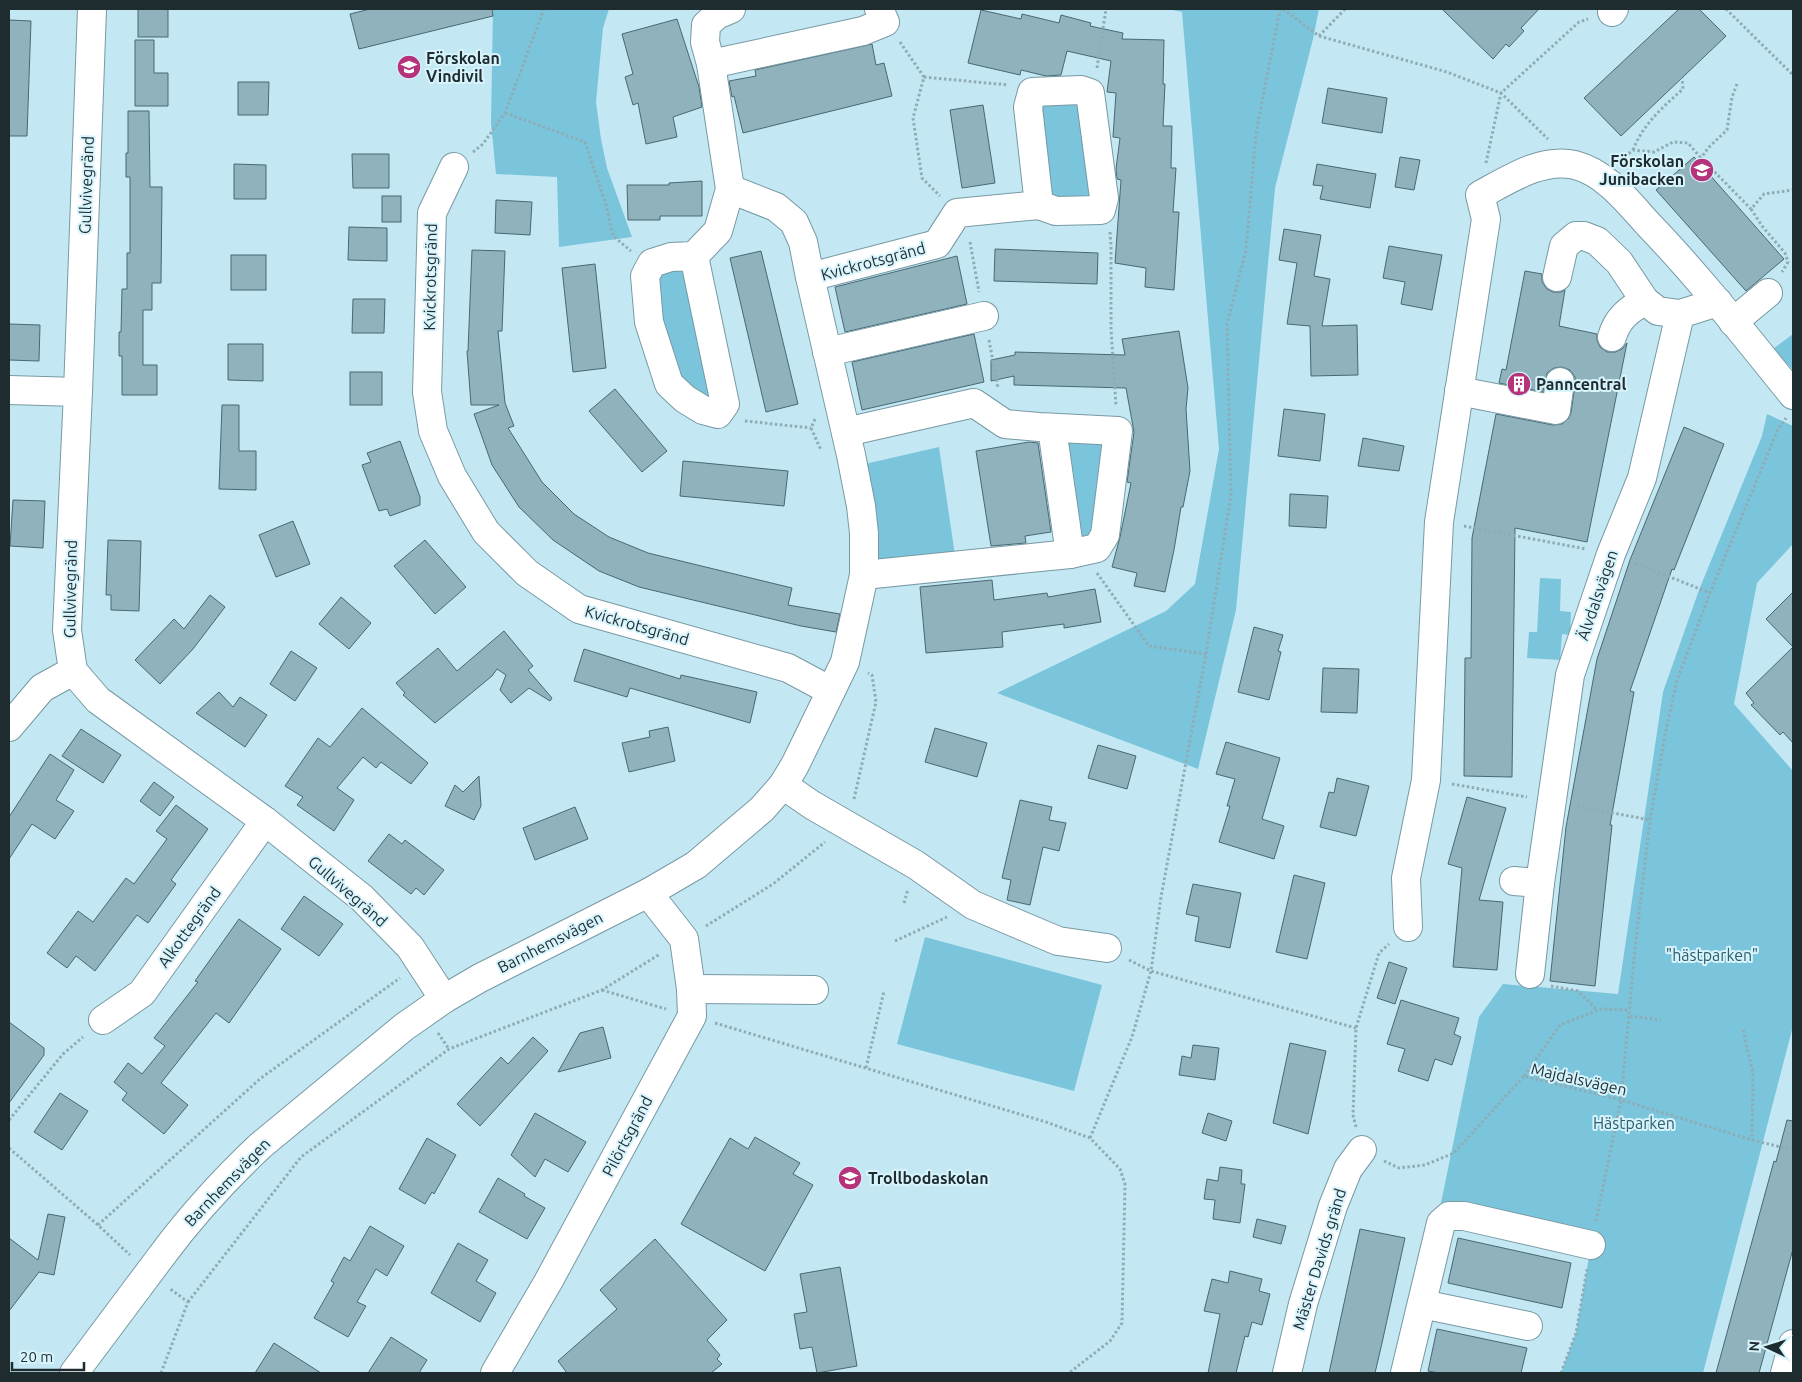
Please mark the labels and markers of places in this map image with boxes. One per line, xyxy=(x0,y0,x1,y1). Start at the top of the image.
place label: Förskolan Vindivil xyxy=(426,49,500,85)
school or university icon: Förskolan Vindivil xyxy=(396,54,422,80)
place label: Förskolan Junibacken xyxy=(1599,152,1684,188)
school or university icon: Förskolan Junibacken xyxy=(1689,157,1715,183)
building icon: Panncentral xyxy=(1506,371,1532,397)
place label: Panncentral xyxy=(1536,375,1626,393)
school or university icon: Trollbodaskolan xyxy=(837,1165,863,1191)
place label: Trollbodaskolan xyxy=(868,1169,989,1187)

